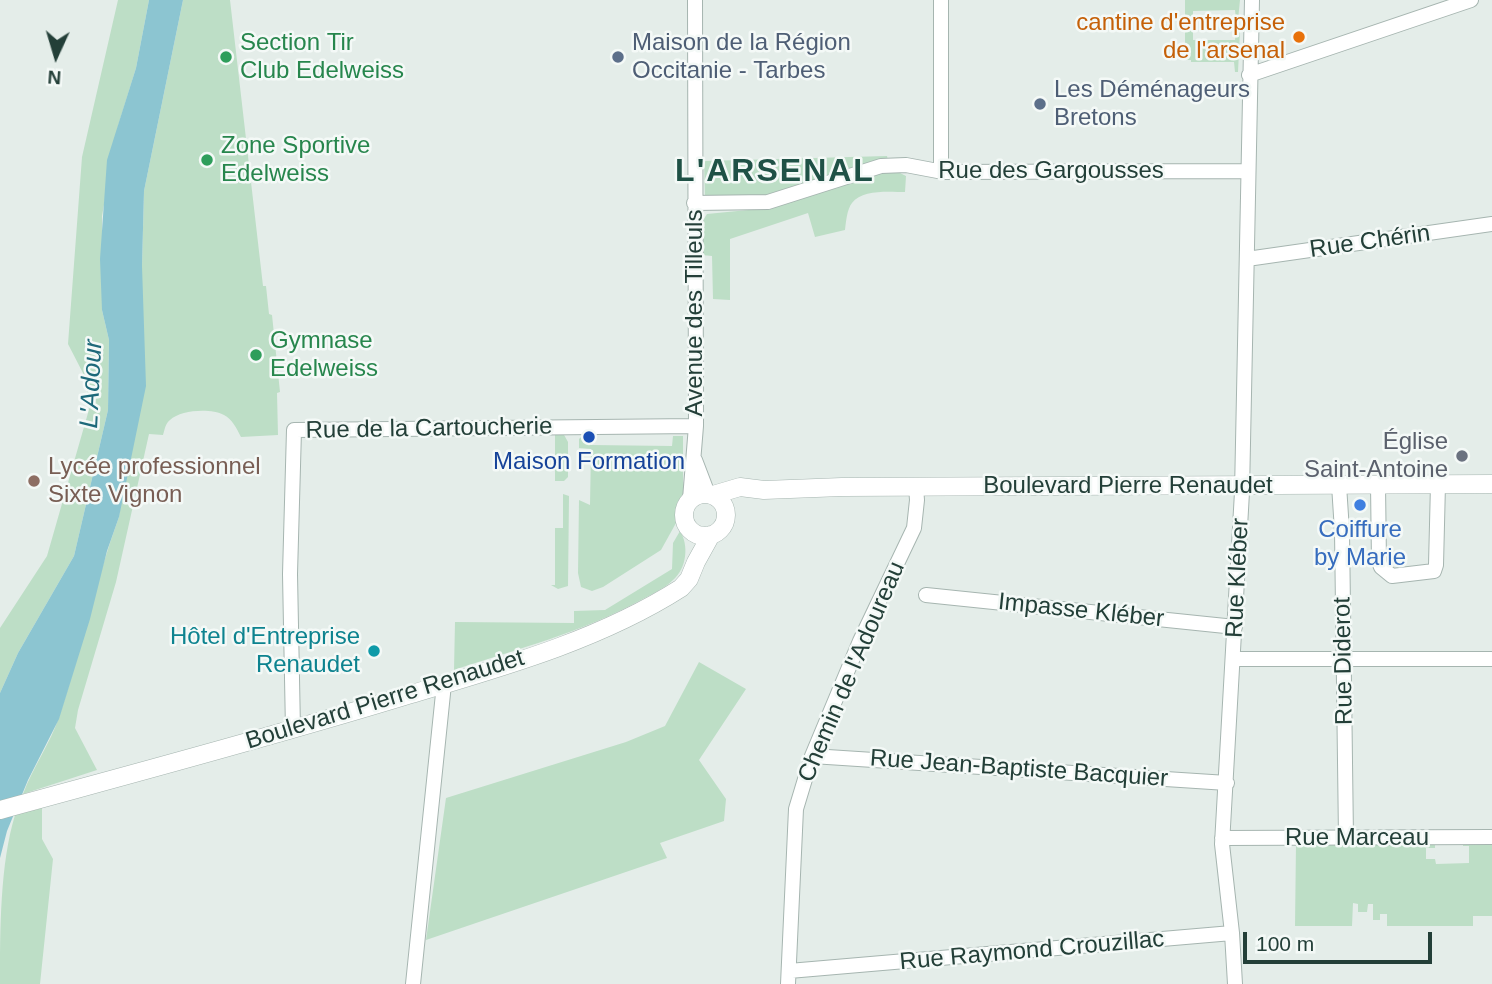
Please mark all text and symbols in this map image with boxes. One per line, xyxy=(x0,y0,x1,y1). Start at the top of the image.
place label: cantine d'entreprise de l'arsenal xyxy=(1076,9,1285,65)
north arrow xyxy=(21,21,91,91)
place label: Section Tir Club Edelweiss xyxy=(240,29,404,85)
place label: Maison de la Région Occitanie - Tarbes xyxy=(632,29,851,85)
marker: cantine d'entreprise de l'arsenal xyxy=(1291,29,1307,45)
marker: Section Tir Club Edelweiss xyxy=(218,49,234,65)
marker: Maison de la Région Occitanie - Tarbes xyxy=(610,49,626,65)
text: N xyxy=(47,66,62,88)
place label: Les Déménageurs Bretons xyxy=(1054,76,1250,132)
marker: Les Déménageurs Bretons xyxy=(1032,96,1048,112)
place label: Zone Sportive Edelweiss xyxy=(221,132,370,188)
marker: Zone Sportive Edelweiss xyxy=(199,152,215,168)
district label: L'ARSENAL xyxy=(676,153,874,191)
street label: Rue des Gargousses xyxy=(938,157,1164,185)
street label: Avenue des Tilleuls xyxy=(681,210,709,416)
street label: Rue Chérin xyxy=(1308,219,1432,265)
place label: Gymnase Edelweiss xyxy=(270,327,378,383)
water label: L'Adour xyxy=(74,339,110,429)
marker: Gymnase Edelweiss xyxy=(248,347,264,363)
street label: Rue de la Cartoucherie xyxy=(305,412,553,446)
place label: Église Saint-Antoine xyxy=(1304,428,1448,484)
marker: Maison Formation xyxy=(581,429,597,445)
place label: Maison Formation xyxy=(493,448,685,476)
marker: Église Saint-Antoine xyxy=(1454,448,1470,464)
place label: Lycée professionnel Sixte Vignon xyxy=(48,453,261,509)
street label: Boulevard Pierre Renaudet xyxy=(983,472,1273,500)
marker: Lycée professionnel Sixte Vignon xyxy=(26,473,42,489)
marker: Coiffure by Marie xyxy=(1352,497,1368,513)
place label: Coiffure by Marie xyxy=(1314,516,1406,572)
street label: Rue Kléber xyxy=(1220,517,1256,639)
street label: Chemin de l'Adoureau xyxy=(792,557,912,787)
street label: Impasse Kléber xyxy=(997,588,1165,634)
street label: Rue Diderot xyxy=(1328,597,1360,725)
place label: Hôtel d'Entreprise Renaudet xyxy=(170,623,360,679)
marker: Hôtel d'Entreprise Renaudet xyxy=(366,643,382,659)
street label: Boulevard Pierre Renaudet xyxy=(242,644,528,756)
street label: Rue Jean-Baptiste Bacquier xyxy=(869,744,1169,794)
street label: Rue Marceau xyxy=(1285,824,1429,852)
scale bar xyxy=(1247,918,1436,962)
street label: Rue Raymond Crouzillac xyxy=(899,925,1165,977)
text: 100 m xyxy=(1256,932,1314,955)

